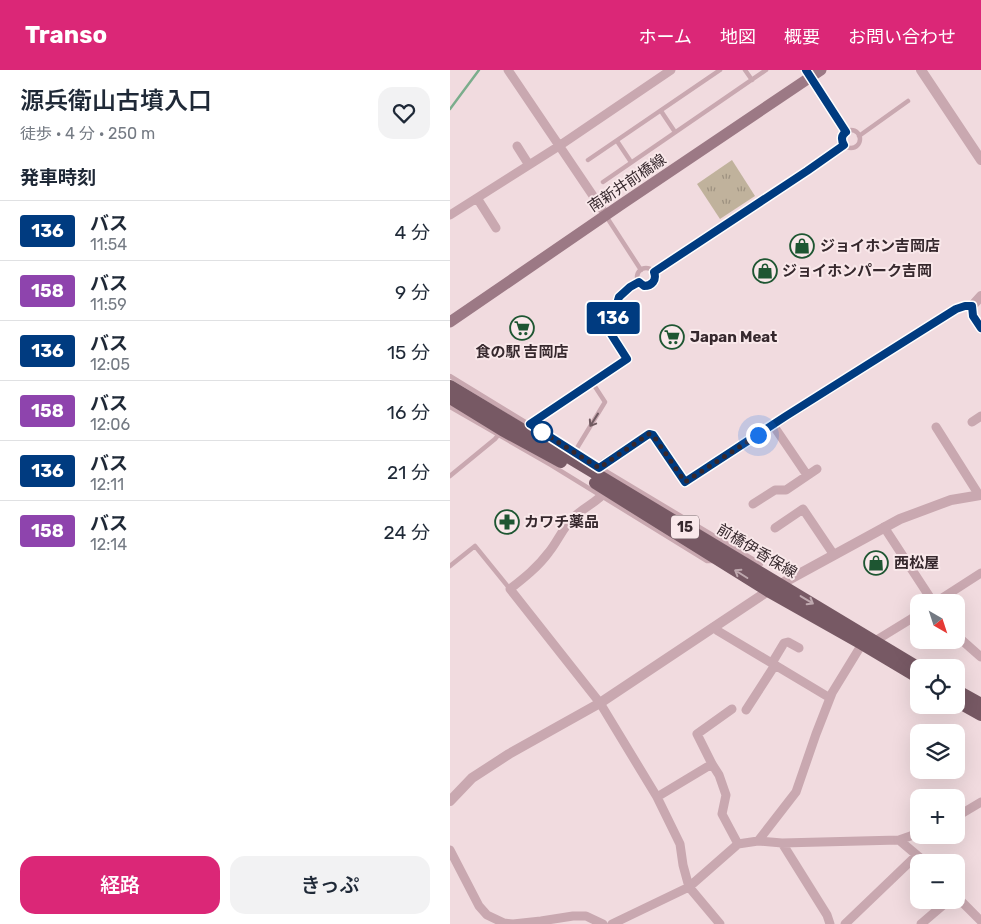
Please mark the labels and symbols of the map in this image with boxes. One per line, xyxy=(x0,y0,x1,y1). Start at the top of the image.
street label: 南新井前橋線 xyxy=(585,150,669,216)
shop icon: ジョイホン吉岡店 xyxy=(789,233,815,259)
place label: ジョイホン吉岡店 xyxy=(820,237,940,255)
shop icon: ジョイホンパーク吉岡 xyxy=(752,258,778,284)
place label: ジョイホンパーク吉岡 xyxy=(782,262,932,280)
line badge: 136 xyxy=(584,302,642,334)
supermarket icon: 食の駅 吉岡店 xyxy=(509,315,535,341)
supermarket icon: Japan Meat xyxy=(659,324,685,350)
place label: Japan Meat xyxy=(690,328,777,346)
place label: 食の駅 吉岡店 xyxy=(475,343,569,361)
one-way arrow xyxy=(589,413,599,427)
unlabelled marker xyxy=(531,421,553,443)
your location xyxy=(746,423,771,448)
pharmacy icon: カワチ薬品 xyxy=(494,509,520,535)
place label: カワチ薬品 xyxy=(524,513,599,531)
road number: 15 xyxy=(671,516,699,538)
street label: 前橋伊香保線 xyxy=(714,520,800,582)
shop icon: 西松屋 xyxy=(863,550,889,576)
place label: 西松屋 xyxy=(894,554,939,572)
one-way arrow xyxy=(734,568,748,578)
north arrow xyxy=(910,594,965,649)
one-way arrow xyxy=(799,595,813,605)

